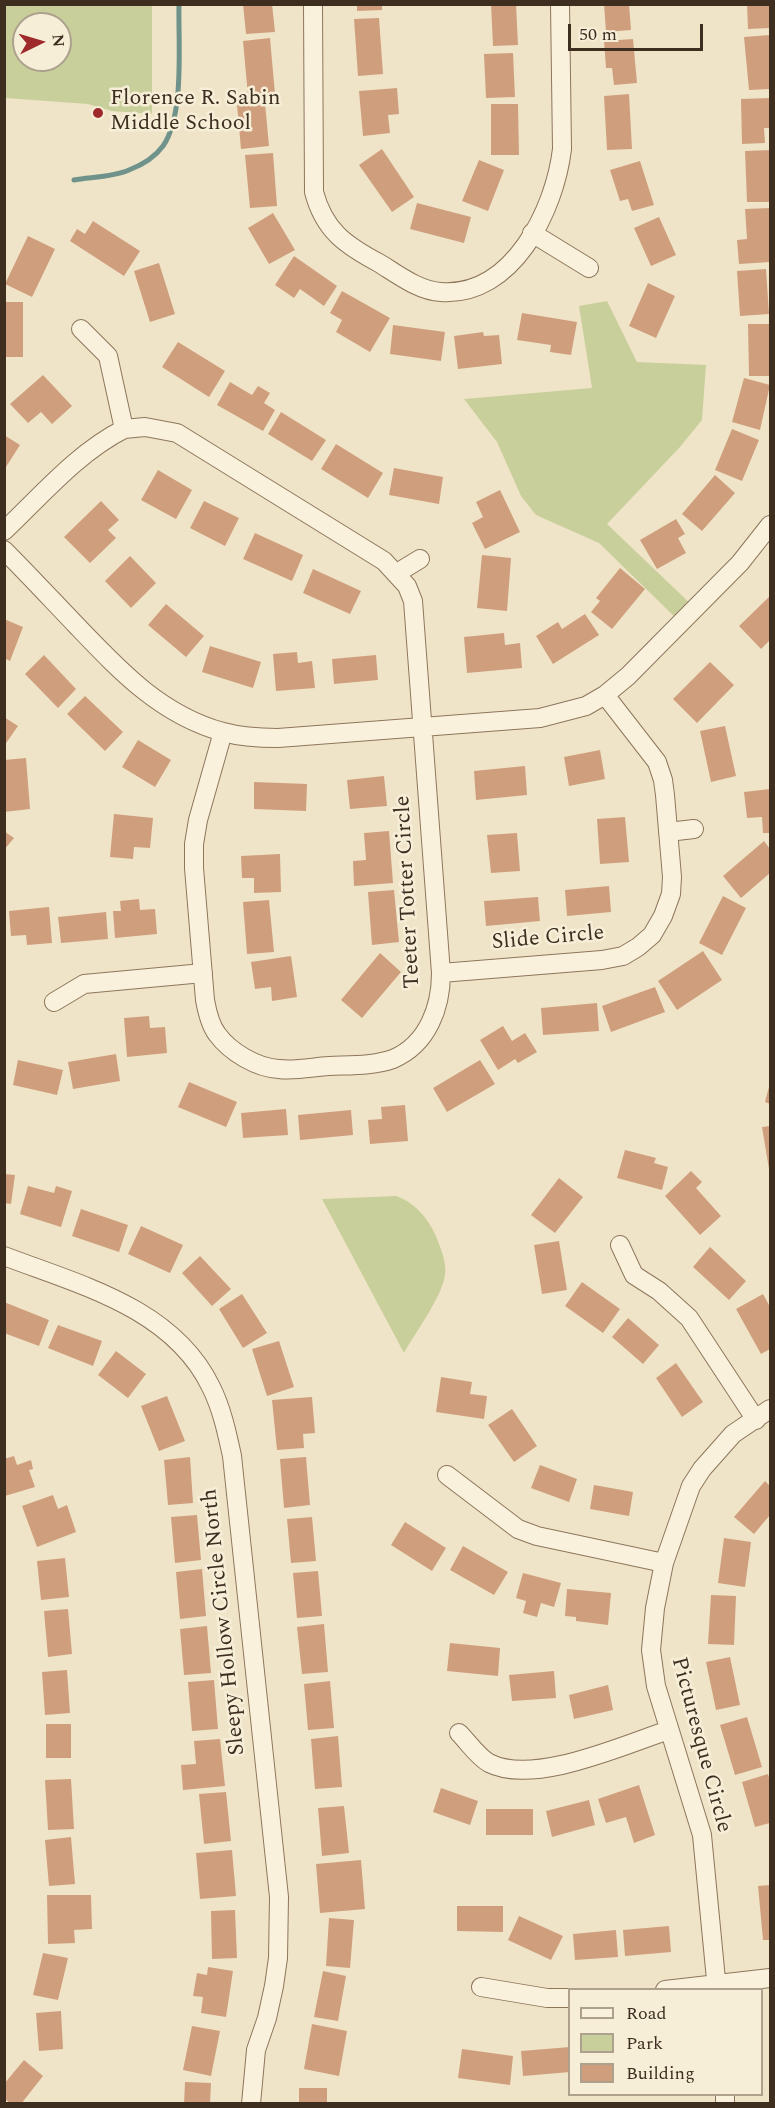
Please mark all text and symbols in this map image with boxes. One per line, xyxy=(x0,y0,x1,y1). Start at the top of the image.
north arrow xyxy=(12,12,72,72)
scale bar xyxy=(571,12,706,50)
text: 50 m xyxy=(579,21,617,48)
text: N xyxy=(45,33,70,48)
place label: Florence R. Sabin Middle School xyxy=(110,87,281,138)
marker: Florence R. Sabin Middle School xyxy=(91,106,105,120)
street label: Teeter Totter Circle xyxy=(391,795,427,989)
street label: Slide Circle xyxy=(491,921,605,957)
street label: Sleepy Hollow Circle North xyxy=(198,1487,252,1757)
street label: Picturesque Circle xyxy=(664,1654,736,1836)
legend xyxy=(568,1988,763,2096)
text: Road xyxy=(626,2000,667,2027)
text: Park xyxy=(626,2030,663,2057)
text: Building xyxy=(626,2060,695,2087)

